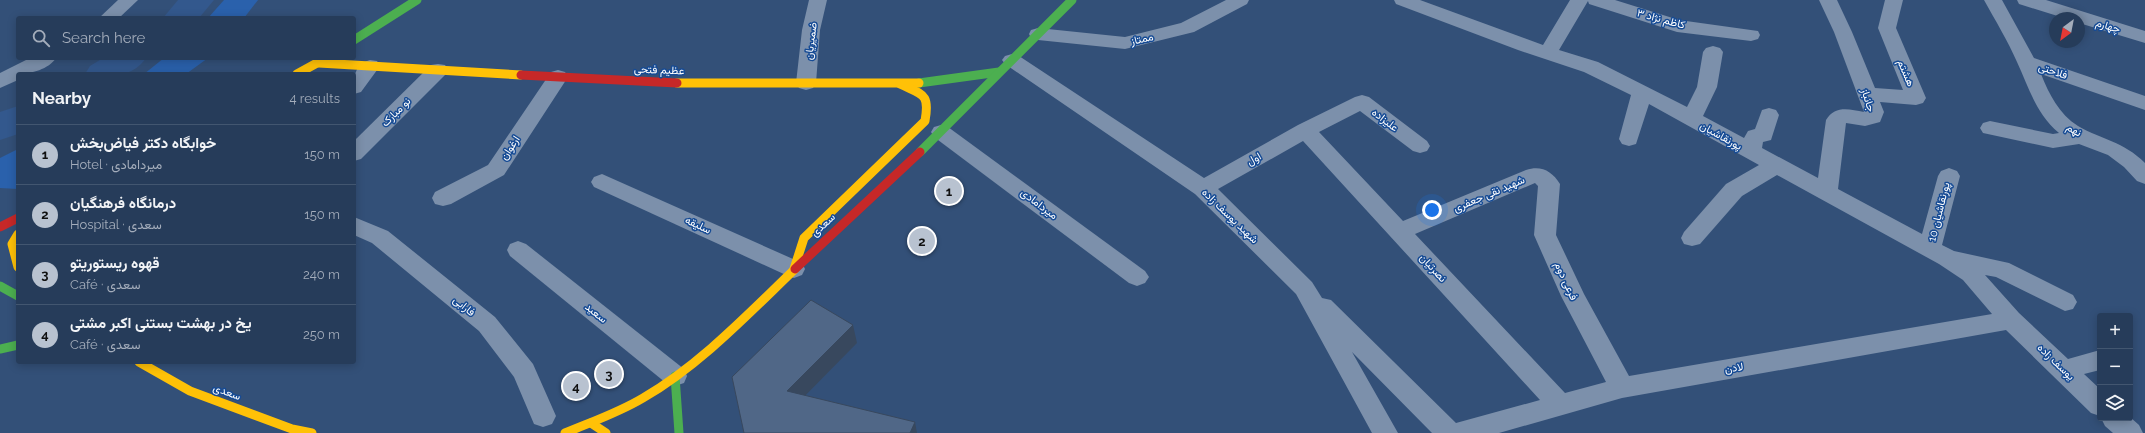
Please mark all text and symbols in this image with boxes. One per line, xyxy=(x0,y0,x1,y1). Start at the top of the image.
street label: کاظم نژاد ۳ xyxy=(1635,6,1687,33)
north arrow xyxy=(2049,12,2085,48)
search box xyxy=(16,16,356,60)
street label: چهارم xyxy=(2094,16,2122,37)
street label: ضمیریان xyxy=(802,21,820,61)
icon: search xyxy=(30,27,52,49)
text: Search here xyxy=(62,29,145,47)
street label: ممتاز xyxy=(1128,30,1155,48)
street label: هشتم xyxy=(1894,58,1918,89)
street label: فلاحتی xyxy=(2037,60,2069,82)
street label: عظیم فتحی xyxy=(633,63,685,78)
street label: جانباز xyxy=(1858,86,1878,113)
text: Nearby xyxy=(32,88,91,108)
text: 4 results xyxy=(289,91,340,106)
street label: نو مبارک xyxy=(379,95,413,129)
street label: علیزاده xyxy=(1369,106,1401,134)
street label: پورنقاشیان xyxy=(1697,119,1744,154)
street label: نهم xyxy=(2063,120,2084,140)
text: خوابگاه دکتر فیاض‌بخش xyxy=(70,134,216,152)
street label: ارغوان xyxy=(497,134,523,162)
text: 1 xyxy=(42,147,48,162)
text: 150 m xyxy=(304,147,340,162)
street label: اول xyxy=(1245,150,1263,168)
text: Hotel · میردامادی xyxy=(70,157,162,172)
street label: شهید نقی جعفری xyxy=(1451,173,1527,215)
pin: 1 xyxy=(936,176,962,206)
street label: پورنقاشیان 10 xyxy=(1925,181,1954,243)
street label: میردامادی xyxy=(1018,186,1060,222)
street label: شهید یوسف زاده xyxy=(1199,186,1261,246)
text: درمانگاه فرهنگیان xyxy=(70,194,176,212)
your location xyxy=(1422,200,1442,220)
text: 2 xyxy=(41,207,49,222)
text: 150 m xyxy=(304,207,340,222)
street label: سعدی xyxy=(808,210,838,240)
street label: سلیقه xyxy=(683,213,713,237)
text: Hospital · سعدی xyxy=(70,217,162,232)
pin: 2 xyxy=(909,226,935,256)
street label: نصرتیان xyxy=(1417,251,1449,285)
text: قهوه ریستوریتو xyxy=(70,254,160,272)
street label: فرعی دوم xyxy=(1551,260,1581,303)
text: 3 xyxy=(41,267,49,282)
text: 240 m xyxy=(303,267,340,282)
text: Café · سعدی xyxy=(70,277,141,292)
street label: فارابی xyxy=(450,293,478,319)
street label: سعید xyxy=(582,300,610,326)
map controls xyxy=(2097,313,2133,421)
button: + xyxy=(2097,313,2133,349)
text: یخ در بهشت بستنی اکبر مشتی xyxy=(70,314,252,332)
text: 4 xyxy=(41,327,49,342)
text: 250 m xyxy=(303,327,340,342)
text: Café · سعدی xyxy=(70,337,141,352)
street label: یوسف زاده xyxy=(2035,341,2077,383)
button: − xyxy=(2097,349,2133,385)
pin: 3 xyxy=(596,359,622,389)
street label: لادن xyxy=(1724,360,1744,376)
pin: 4 xyxy=(563,371,589,401)
street label: سعدی xyxy=(211,381,243,403)
button: layers xyxy=(2097,385,2133,421)

